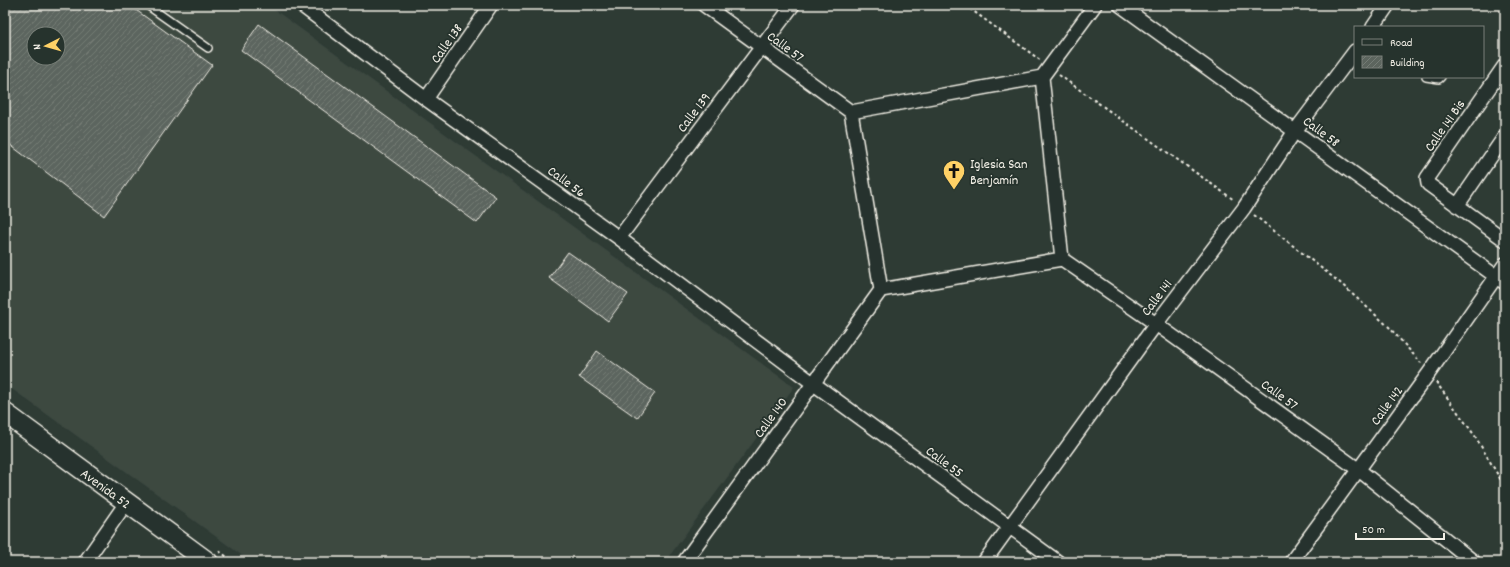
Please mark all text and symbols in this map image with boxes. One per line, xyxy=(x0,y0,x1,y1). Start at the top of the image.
street label: Calle 138 xyxy=(427,20,469,68)
north arrow xyxy=(26,26,66,66)
legend xyxy=(1354,26,1484,78)
street label: Calle 57 xyxy=(762,27,807,68)
text: Road xyxy=(1390,35,1412,52)
text: N xyxy=(30,43,46,50)
text: Building xyxy=(1390,55,1425,72)
street label: Calle 139 xyxy=(673,89,716,137)
street label: Calle 141 Bis xyxy=(1420,96,1471,156)
street label: Calle 58 xyxy=(1298,112,1344,153)
place label: Iglesia San Benjamín xyxy=(970,155,1027,191)
church icon: Iglesia San Benjamín xyxy=(941,158,967,191)
street label: Calle 56 xyxy=(543,162,589,203)
street label: Calle 141 xyxy=(1137,276,1178,321)
street label: Calle 57 xyxy=(1256,375,1301,416)
street label: Calle 142 xyxy=(1366,382,1409,430)
street label: Calle 140 xyxy=(750,394,793,443)
street label: Calle 55 xyxy=(921,442,967,483)
street label: Avenida 52 xyxy=(76,465,134,515)
scale bar xyxy=(1356,515,1444,541)
text: 50 m xyxy=(1362,522,1385,539)

